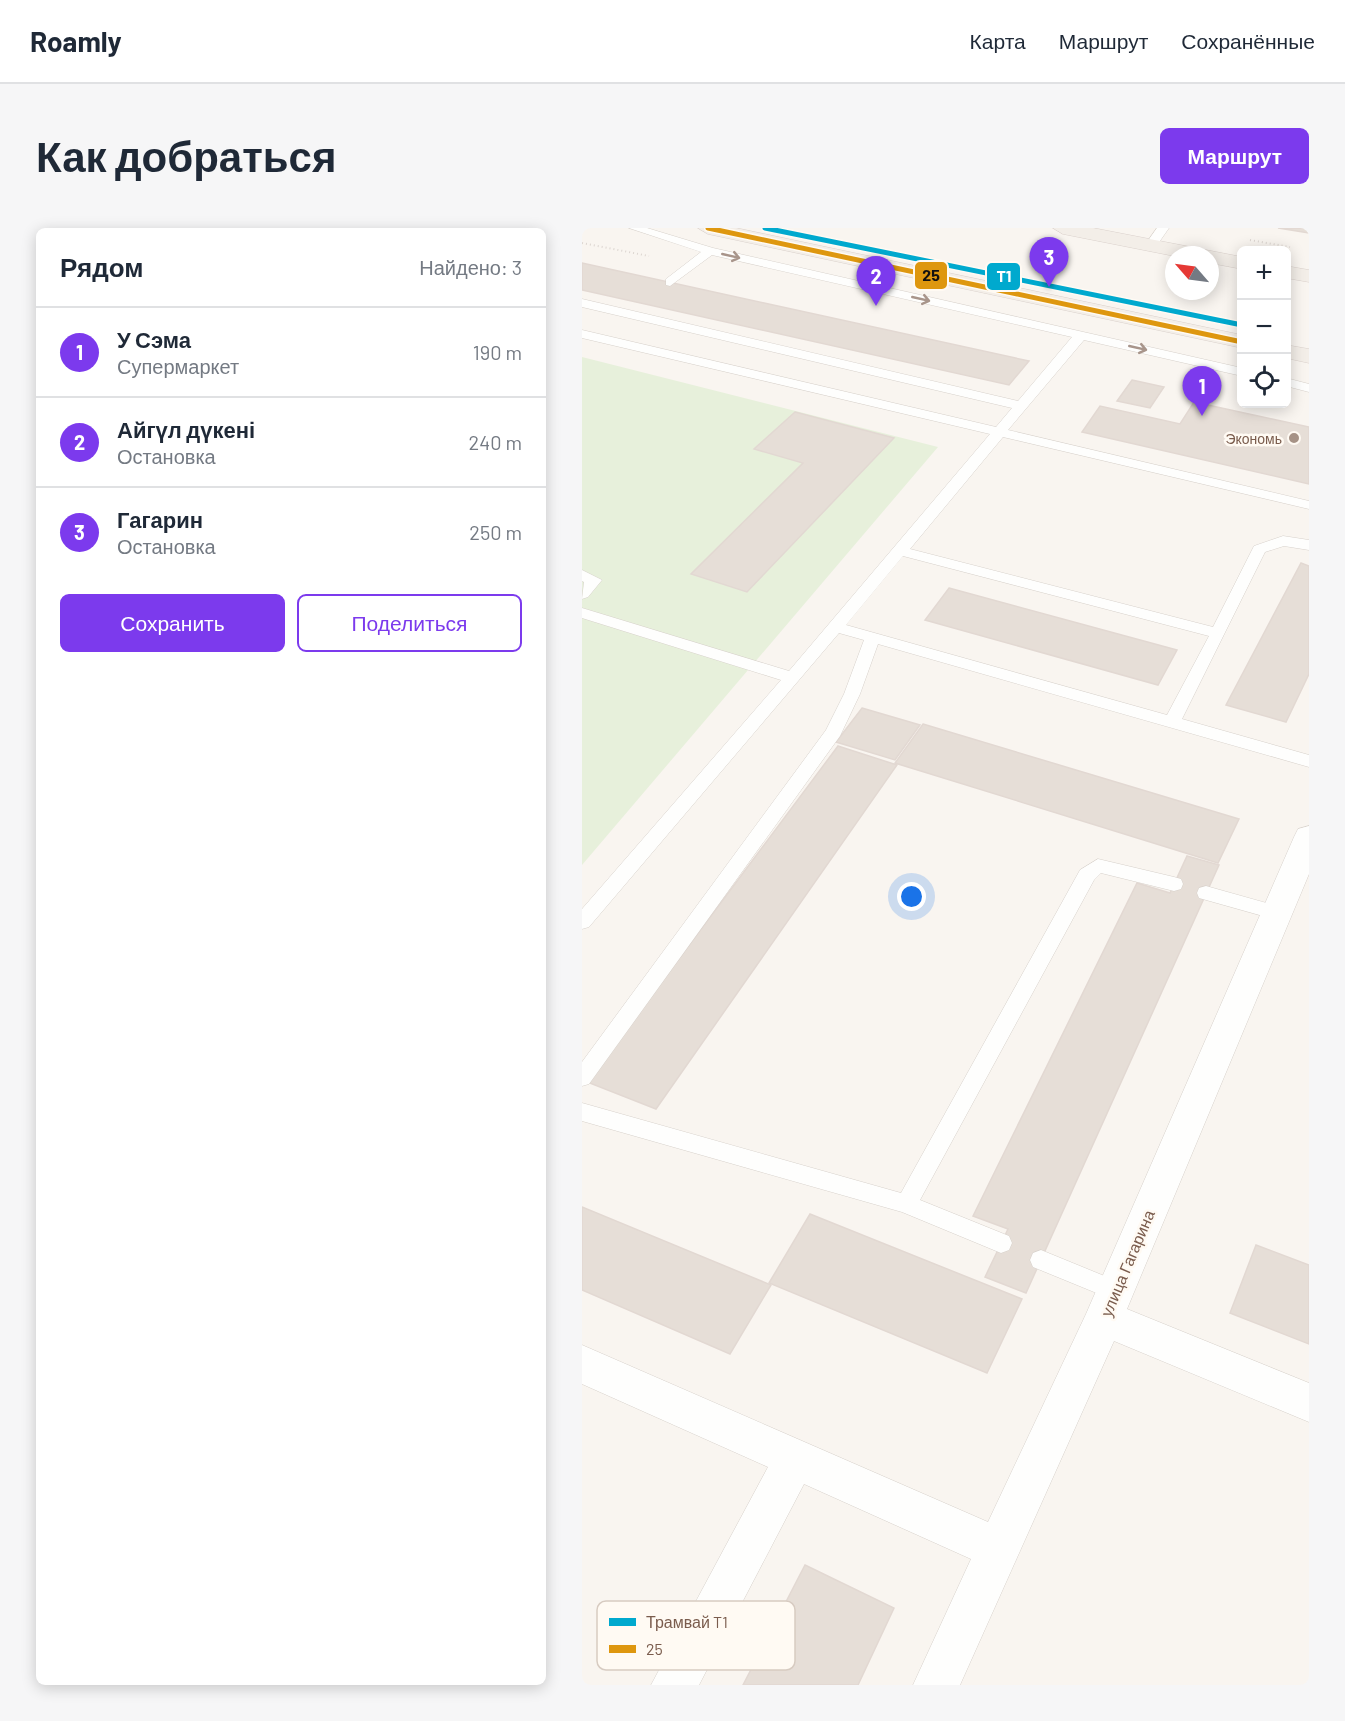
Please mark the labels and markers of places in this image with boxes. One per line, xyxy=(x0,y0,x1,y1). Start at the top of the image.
pin: 3 xyxy=(1030,238,1068,287)
pin: 2 xyxy=(856,256,896,306)
pin: 1 xyxy=(1182,366,1222,416)
place label: Экономь xyxy=(1225,430,1282,447)
marker: Экономь xyxy=(1287,431,1301,445)

